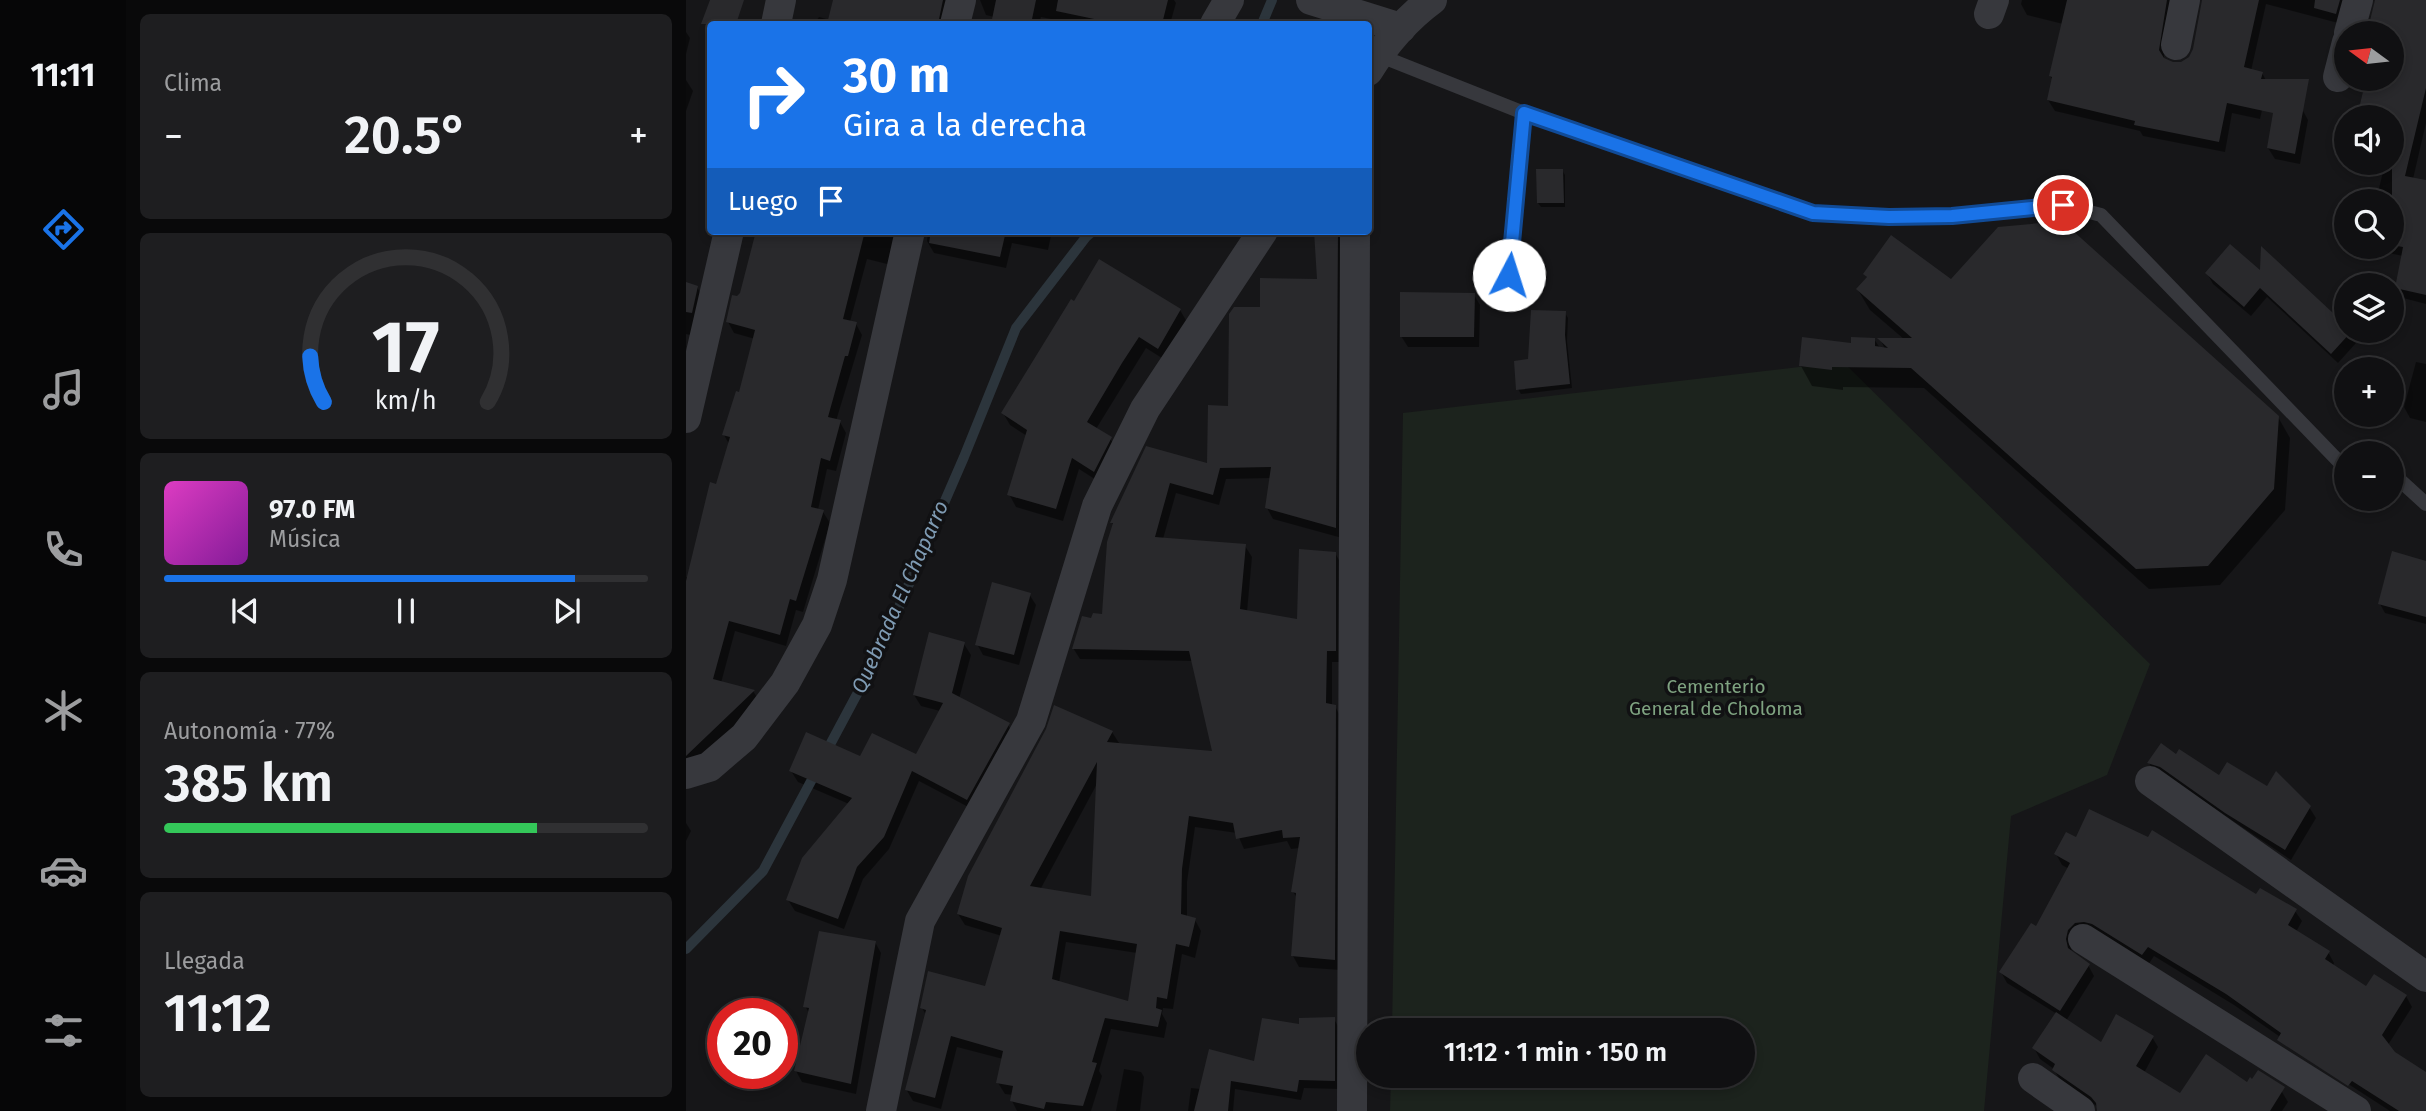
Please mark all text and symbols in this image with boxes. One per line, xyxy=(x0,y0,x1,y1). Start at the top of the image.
north arrow xyxy=(2334,21,2404,91)
map controls xyxy=(2334,21,2404,511)
text: 30 m xyxy=(843,46,950,105)
icon: right xyxy=(728,49,819,140)
text: 11:11 xyxy=(31,56,95,94)
text: Clima xyxy=(164,69,222,97)
text: 20.5° xyxy=(344,104,468,167)
button: sound xyxy=(2334,105,2404,175)
text: Gira a la derecha xyxy=(843,106,1087,144)
text: − xyxy=(164,113,183,159)
text: + xyxy=(629,113,648,159)
pin xyxy=(2033,175,2093,235)
icon: arrive xyxy=(812,182,850,220)
text: Luego xyxy=(728,186,798,217)
icon: arrive xyxy=(2044,186,2082,224)
button: search xyxy=(2334,189,2404,259)
icon: directions xyxy=(39,205,88,254)
position arrow xyxy=(1472,238,1546,312)
button: layers xyxy=(2334,273,2404,343)
text: 17 xyxy=(372,305,440,392)
button: + xyxy=(2334,357,2404,427)
icon: music xyxy=(39,365,88,414)
text: km/h xyxy=(375,386,437,416)
button: − xyxy=(2334,441,2404,511)
text: 97.0 FM xyxy=(269,494,355,525)
water label: Quebrada El Chaparro xyxy=(846,497,954,697)
icon: phone xyxy=(39,525,88,574)
text: Música xyxy=(269,525,341,553)
icon: previous xyxy=(226,592,264,630)
icon: pause xyxy=(387,592,425,630)
icon: next xyxy=(548,592,586,630)
park label: Cementerio General de Choloma xyxy=(1629,675,1803,720)
icon: climate xyxy=(39,686,88,735)
text: Autonomía · 77% xyxy=(164,717,335,745)
text: 385 km xyxy=(164,752,333,815)
icon: car xyxy=(39,846,88,895)
text: Llegada xyxy=(164,947,245,975)
text: 11:12 xyxy=(164,982,272,1045)
speed limit sign: 20 xyxy=(707,998,798,1089)
icon: filters xyxy=(39,1006,88,1055)
text: 11:12 · 1 min · 150 m xyxy=(1444,1037,1667,1068)

